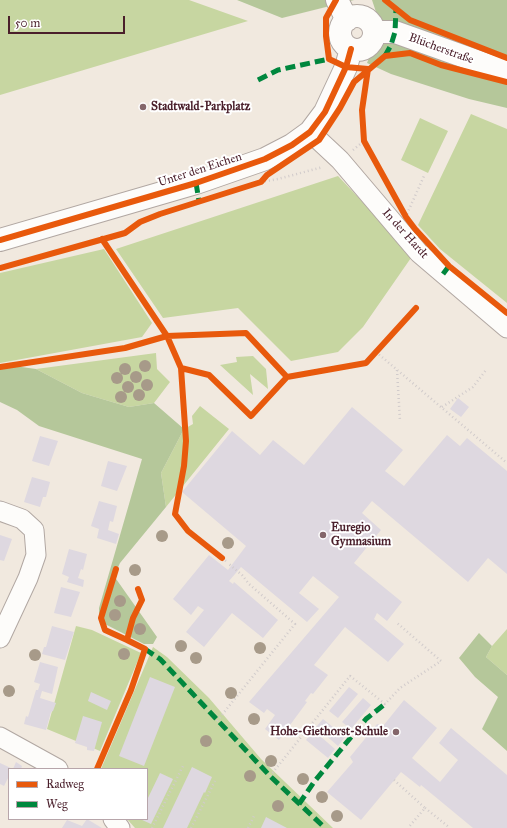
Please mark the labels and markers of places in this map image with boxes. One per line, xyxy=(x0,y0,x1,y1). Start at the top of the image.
place label: Stadtwald-Parkplatz xyxy=(151,100,250,114)
marker: Stadtwald-Parkplatz xyxy=(138,102,148,112)
place label: Euregio Gymnasium xyxy=(331,521,391,549)
marker: Euregio Gymnasium xyxy=(318,530,328,540)
place label: Hohe-Giethorst-Schule xyxy=(270,725,388,739)
marker: Hohe-Giethorst-Schule xyxy=(391,727,401,737)

